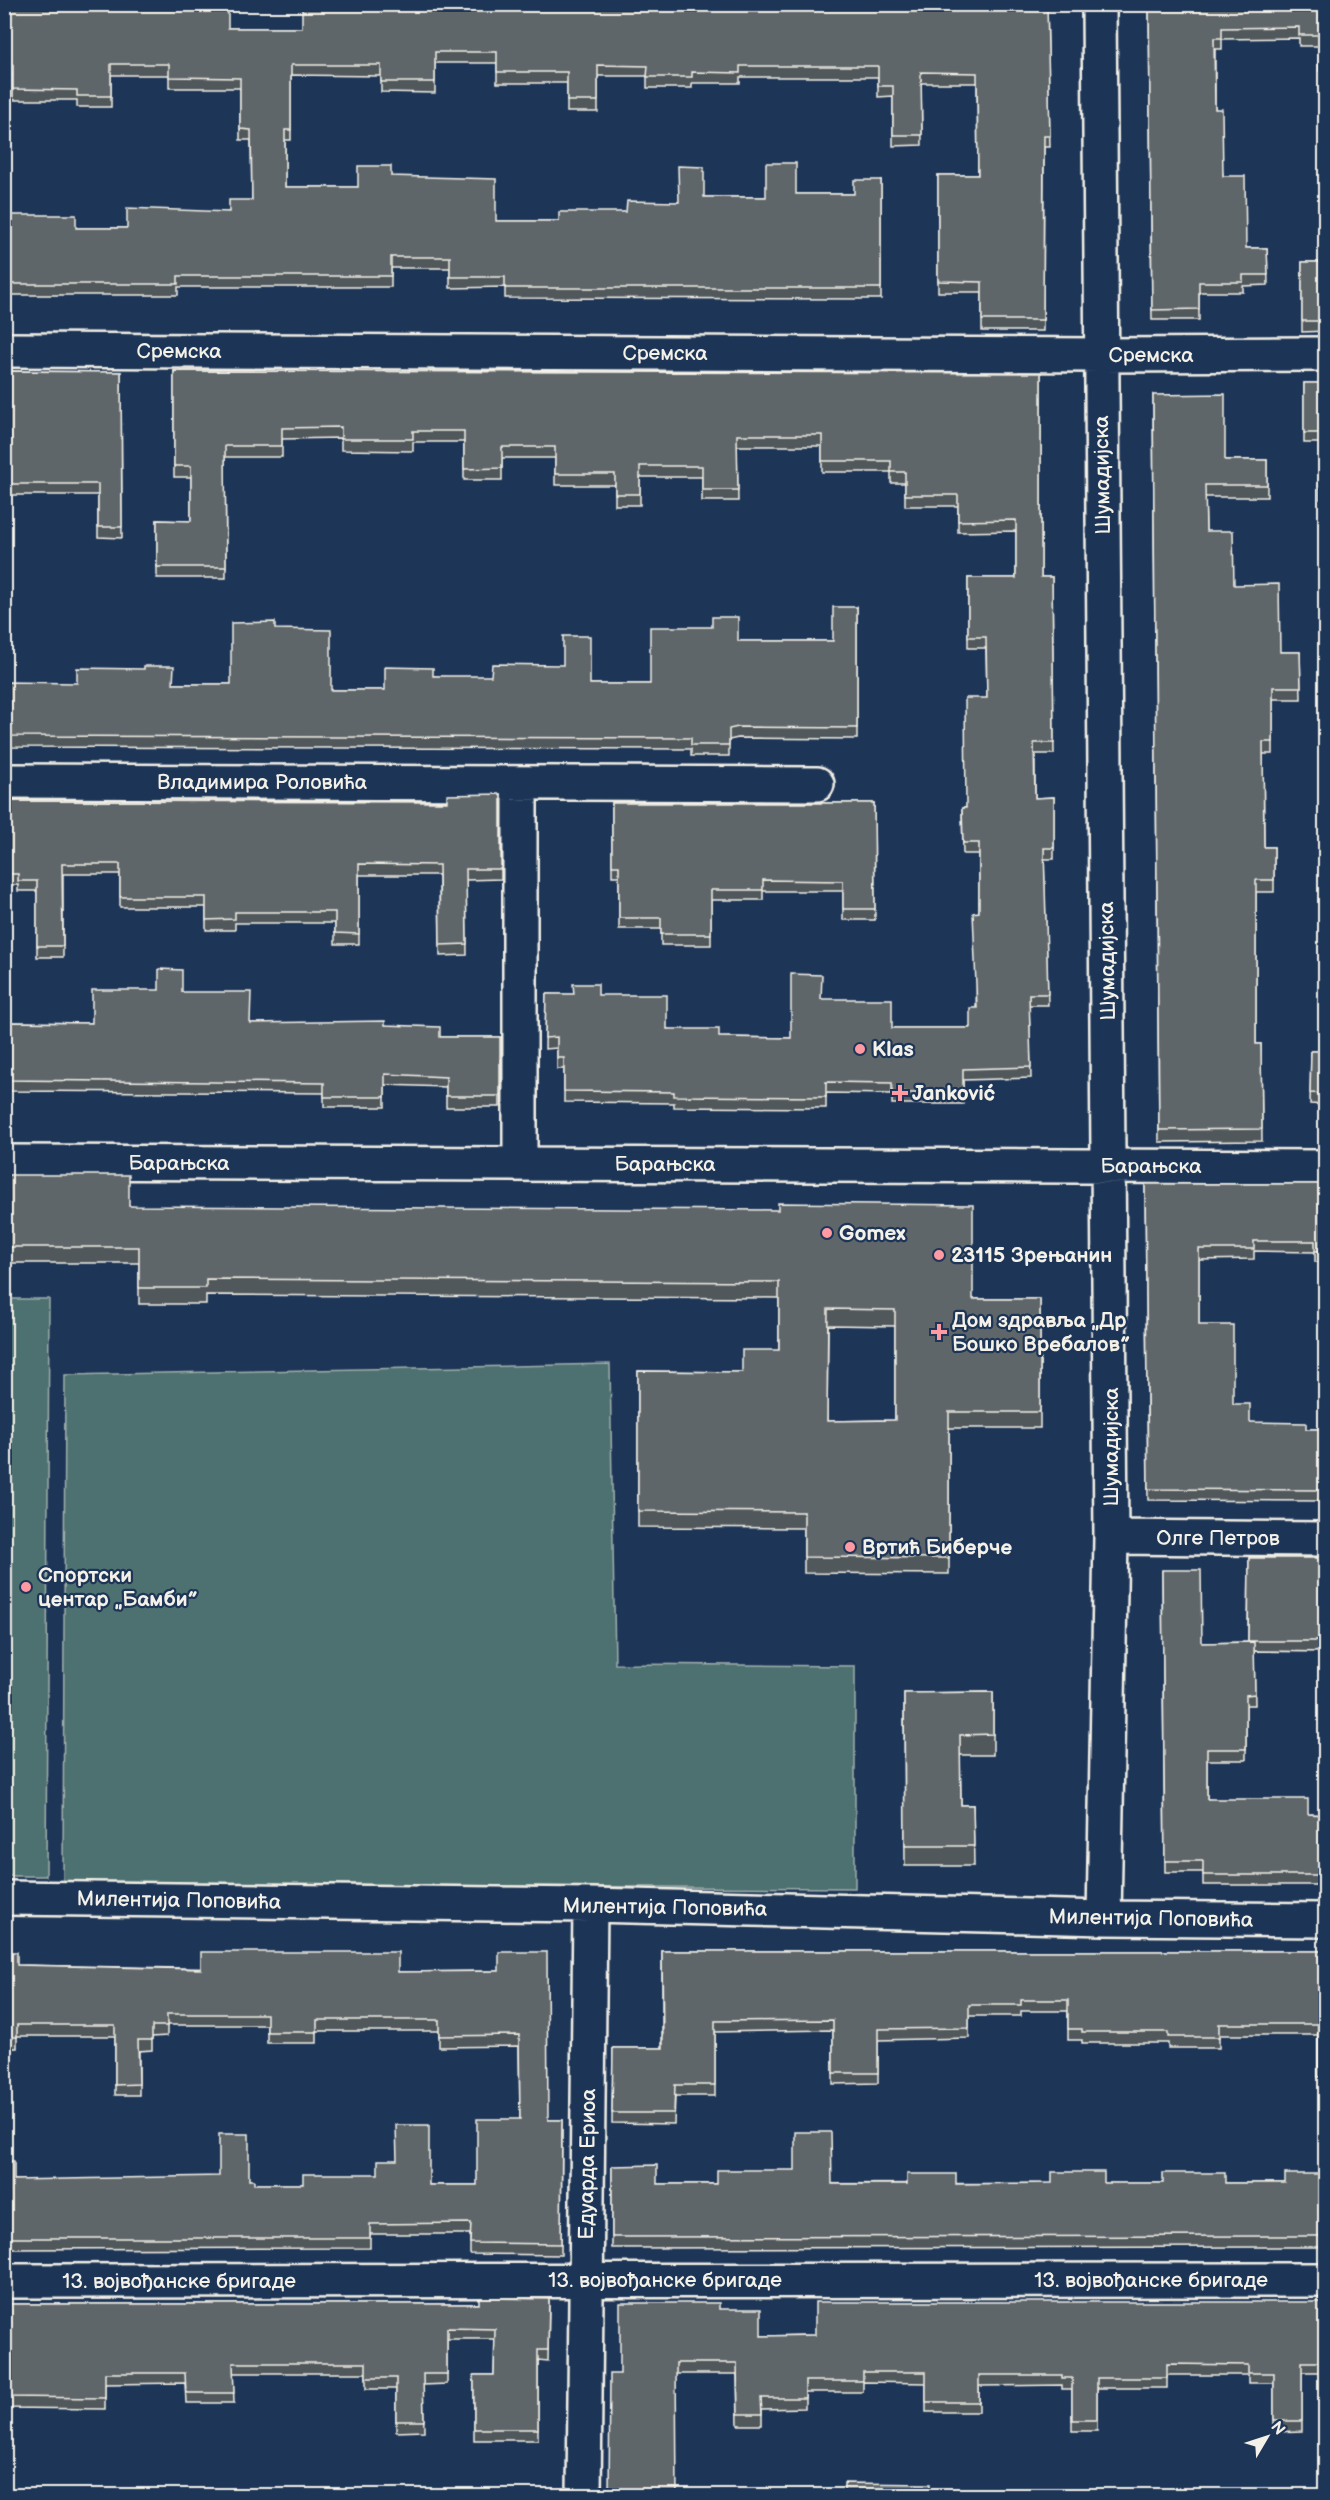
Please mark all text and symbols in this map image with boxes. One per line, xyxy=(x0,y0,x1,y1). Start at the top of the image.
street label: Сремска xyxy=(136,339,222,364)
street label: Сремска xyxy=(622,341,708,366)
street label: Сремска xyxy=(1108,343,1194,368)
street label: Шумадијска xyxy=(1089,415,1116,535)
street label: Владимира Роловића xyxy=(157,770,368,795)
street label: Шумадијска xyxy=(1094,901,1121,1021)
place label: Klas xyxy=(872,1037,914,1062)
marker: Klas xyxy=(853,1042,867,1056)
place label: Janković xyxy=(912,1081,996,1106)
marker: Janković xyxy=(893,1086,907,1100)
street label: Барањска xyxy=(128,1151,230,1176)
street label: Барањска xyxy=(614,1152,716,1177)
street label: Барањска xyxy=(1100,1154,1202,1179)
place label: Gomex xyxy=(839,1221,906,1246)
marker: Gomex xyxy=(820,1226,834,1240)
place label: 23115 Зрењанин xyxy=(951,1243,1112,1268)
marker: 23115 Зрењанин xyxy=(932,1248,946,1262)
place label: Дом здравља „Др Бошко Вребалов” xyxy=(952,1308,1130,1357)
marker: Дом здравља „Др Бошко Вребалов” xyxy=(930,1323,948,1341)
street label: Шумадијска xyxy=(1099,1387,1124,1507)
street label: Олге Петров xyxy=(1156,1526,1280,1551)
place label: Вртић Биберче xyxy=(862,1535,1012,1560)
marker: Вртић Биберче xyxy=(843,1540,857,1554)
place label: Спортски центар „Бамби” xyxy=(38,1563,198,1612)
marker: Спортски центар „Бамби” xyxy=(19,1580,33,1594)
street label: Милентија Поповића xyxy=(77,1886,282,1915)
street label: Милентија Поповића xyxy=(563,1893,768,1922)
street label: Милентија Поповића xyxy=(1049,1904,1254,1933)
street label: Едуарда Ериоа xyxy=(574,2088,601,2240)
street label: 13. војвођанске бригаде xyxy=(548,2268,782,2293)
street label: 13. војвођанске бригаде xyxy=(1034,2268,1268,2293)
street label: 13. војвођанске бригаде xyxy=(62,2269,296,2294)
north arrow xyxy=(1237,2407,1297,2467)
text: N xyxy=(1266,2418,1289,2439)

